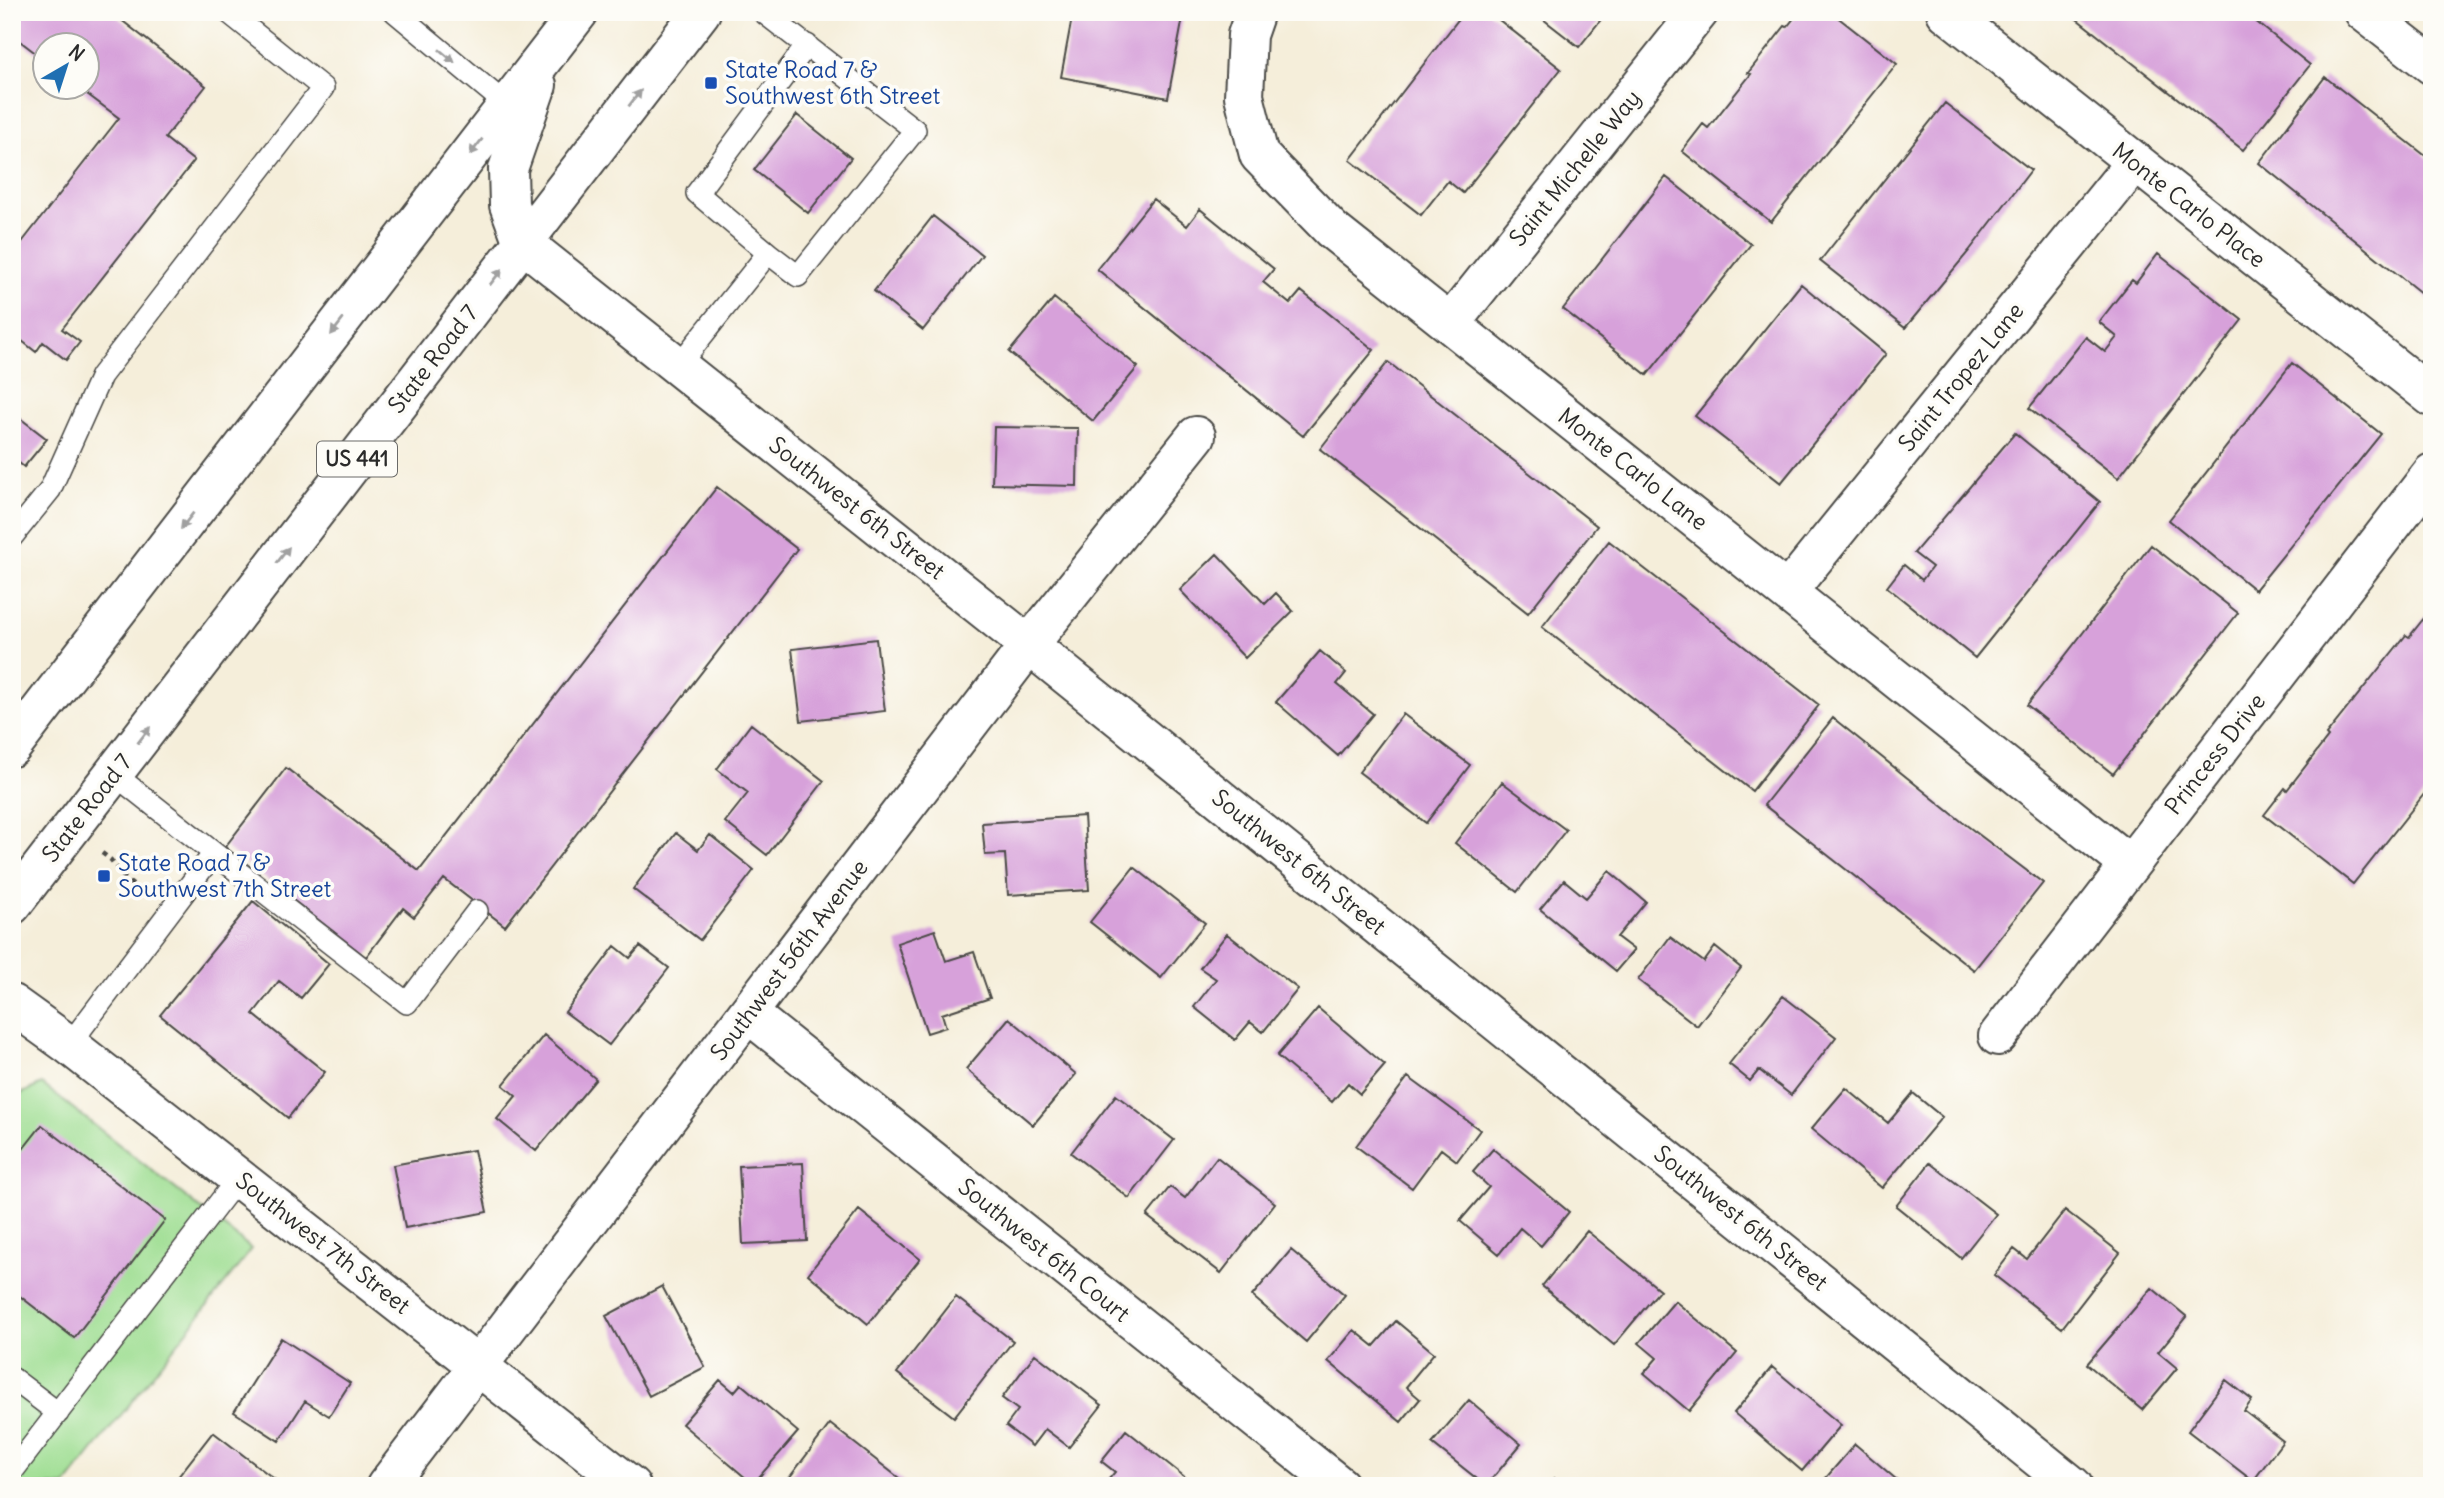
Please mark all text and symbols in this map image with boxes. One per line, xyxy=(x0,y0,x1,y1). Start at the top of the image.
north arrow xyxy=(32,32,102,102)
text: N xyxy=(64,39,89,66)
one-way arrow xyxy=(438,48,456,64)
place label: State Road 7 & Southwest 6th Street xyxy=(725,55,941,110)
marker: State Road 7 & Southwest 6th Street xyxy=(703,75,719,91)
street label: Saint Michelle Way xyxy=(1503,84,1647,252)
one-way arrow xyxy=(628,89,643,107)
street label: Monte Carlo Place xyxy=(2107,136,2272,273)
one-way arrow xyxy=(469,137,484,155)
one-way arrow xyxy=(489,269,504,287)
street label: Saint Tropez Lane xyxy=(1892,296,2030,457)
street label: State Road 7 xyxy=(381,299,484,419)
one-way arrow xyxy=(330,317,345,335)
street label: Monte Carlo Lane xyxy=(1553,401,1714,536)
street label: Southwest 6th Street xyxy=(764,430,951,585)
road number: US 441 xyxy=(317,442,397,476)
one-way arrow xyxy=(180,512,194,530)
one-way arrow xyxy=(275,546,290,564)
street label: Princess Drive xyxy=(2158,687,2271,820)
one-way arrow xyxy=(136,726,150,744)
street label: State Road 7 xyxy=(35,748,138,868)
street label: Southwest 6th Street xyxy=(1207,783,1392,941)
place label: State Road 7 & Southwest 7th Street xyxy=(118,848,332,903)
street label: Southwest 56th Avenue xyxy=(704,853,874,1066)
marker: State Road 7 & Southwest 7th Street xyxy=(96,868,112,884)
street label: Southwest 6th Street xyxy=(1649,1139,1834,1297)
street label: Southwest 7th Street xyxy=(230,1166,416,1320)
street label: Southwest 6th Court xyxy=(953,1172,1136,1328)

